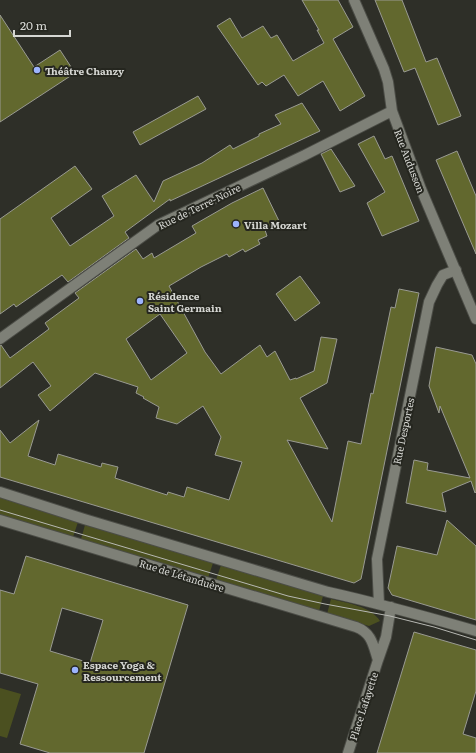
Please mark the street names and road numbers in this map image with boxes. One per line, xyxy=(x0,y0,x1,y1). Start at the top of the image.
street label: Rue Audusson xyxy=(391,127,429,195)
street label: Rue de Terre-Noire xyxy=(155,179,243,233)
street label: Rue Desportes xyxy=(389,396,417,466)
street label: Rue de Létanduère xyxy=(138,555,226,595)
street label: Place Lafayette xyxy=(345,670,381,742)

